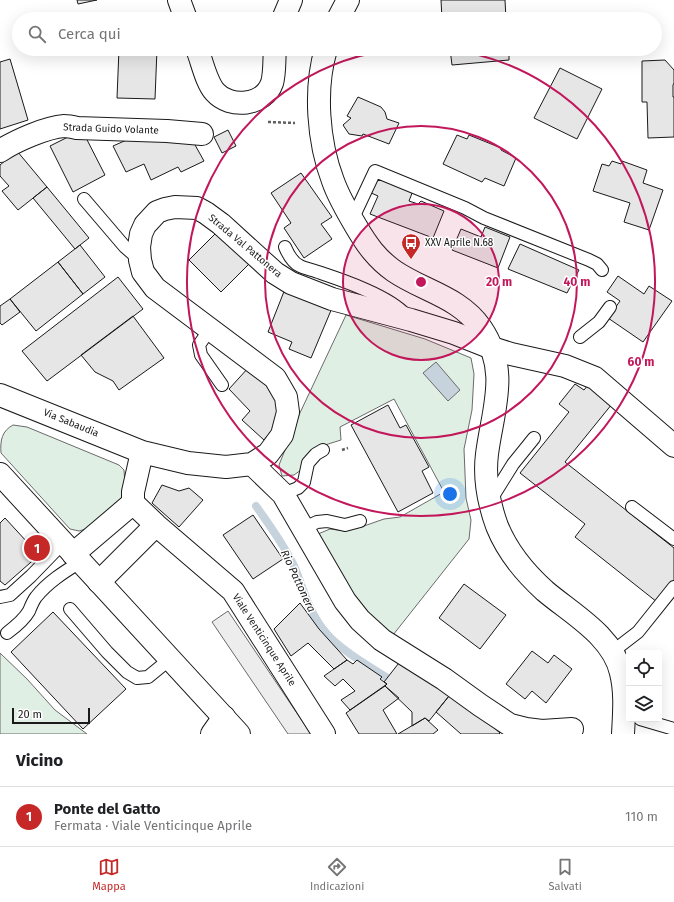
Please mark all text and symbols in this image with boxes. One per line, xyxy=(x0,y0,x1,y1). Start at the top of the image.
search box xyxy=(12,12,662,56)
icon: search xyxy=(26,23,48,45)
text: Cerca qui xyxy=(58,25,121,43)
street label: Strada Guido Volante xyxy=(63,121,159,137)
street label: Strada Val Pattonera xyxy=(206,212,284,280)
bus stop icon: XXV Aprile N.68 xyxy=(400,232,422,260)
place label: XXV Aprile N.68 xyxy=(425,237,494,249)
centre of rings xyxy=(414,275,428,289)
text: 20 m xyxy=(486,275,512,289)
text: 40 m xyxy=(564,275,590,289)
text: 60 m xyxy=(628,355,654,369)
street label: Via Sabaudia xyxy=(42,406,100,440)
your location xyxy=(440,484,460,504)
pin: 1 xyxy=(24,533,50,563)
water label: Rio Pattonera xyxy=(278,548,318,614)
street label: Viale Venticinque Aprile xyxy=(230,592,298,688)
map controls xyxy=(626,650,662,722)
button: locate xyxy=(626,650,662,686)
button: layers xyxy=(626,686,662,722)
scale bar xyxy=(12,706,90,725)
text: 20 m xyxy=(18,708,42,721)
text: Vicino xyxy=(16,750,63,771)
text: Ponte del Gatto xyxy=(54,800,161,818)
text: 1 xyxy=(26,809,32,824)
text: 110 m xyxy=(625,809,658,824)
text: Fermata · Viale Venticinque Aprile xyxy=(54,818,252,833)
tab: Mappa xyxy=(92,856,126,893)
tab: Indicazioni xyxy=(310,856,364,893)
tab: Salvati xyxy=(549,856,582,893)

